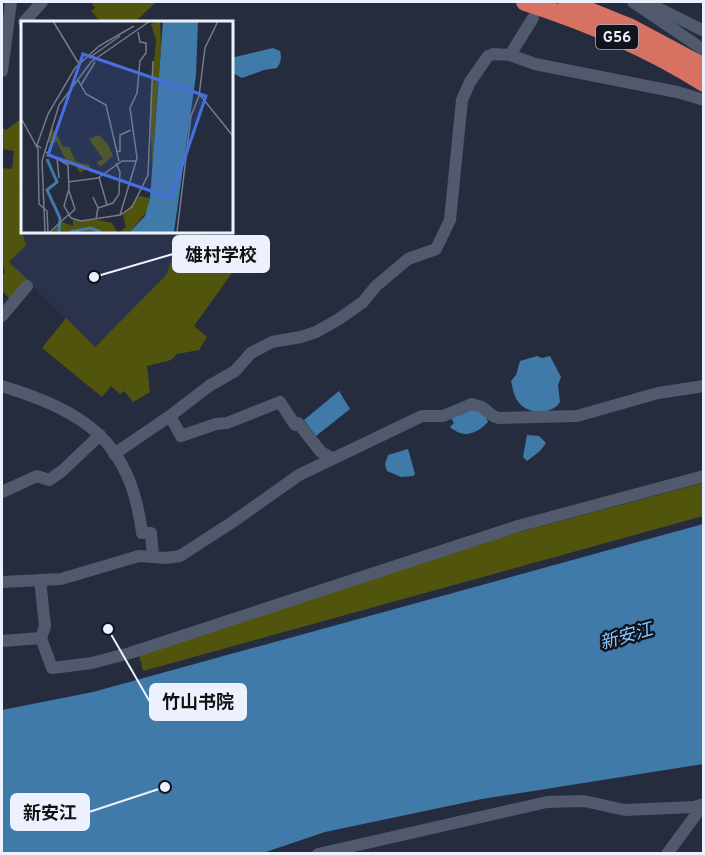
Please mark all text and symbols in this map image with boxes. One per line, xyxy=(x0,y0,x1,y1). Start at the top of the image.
inset map xyxy=(21,21,232,232)
road number: G56 xyxy=(596,25,638,49)
callout: 雄村学校 xyxy=(173,236,269,272)
text: 雄村学校 xyxy=(185,245,257,268)
water label: 新安江 xyxy=(597,618,657,656)
callout: 竹山书院 xyxy=(150,684,246,720)
text: 竹山书院 xyxy=(162,692,234,715)
callout: 新安江 xyxy=(11,794,89,830)
text: 新安江 xyxy=(23,803,77,826)

